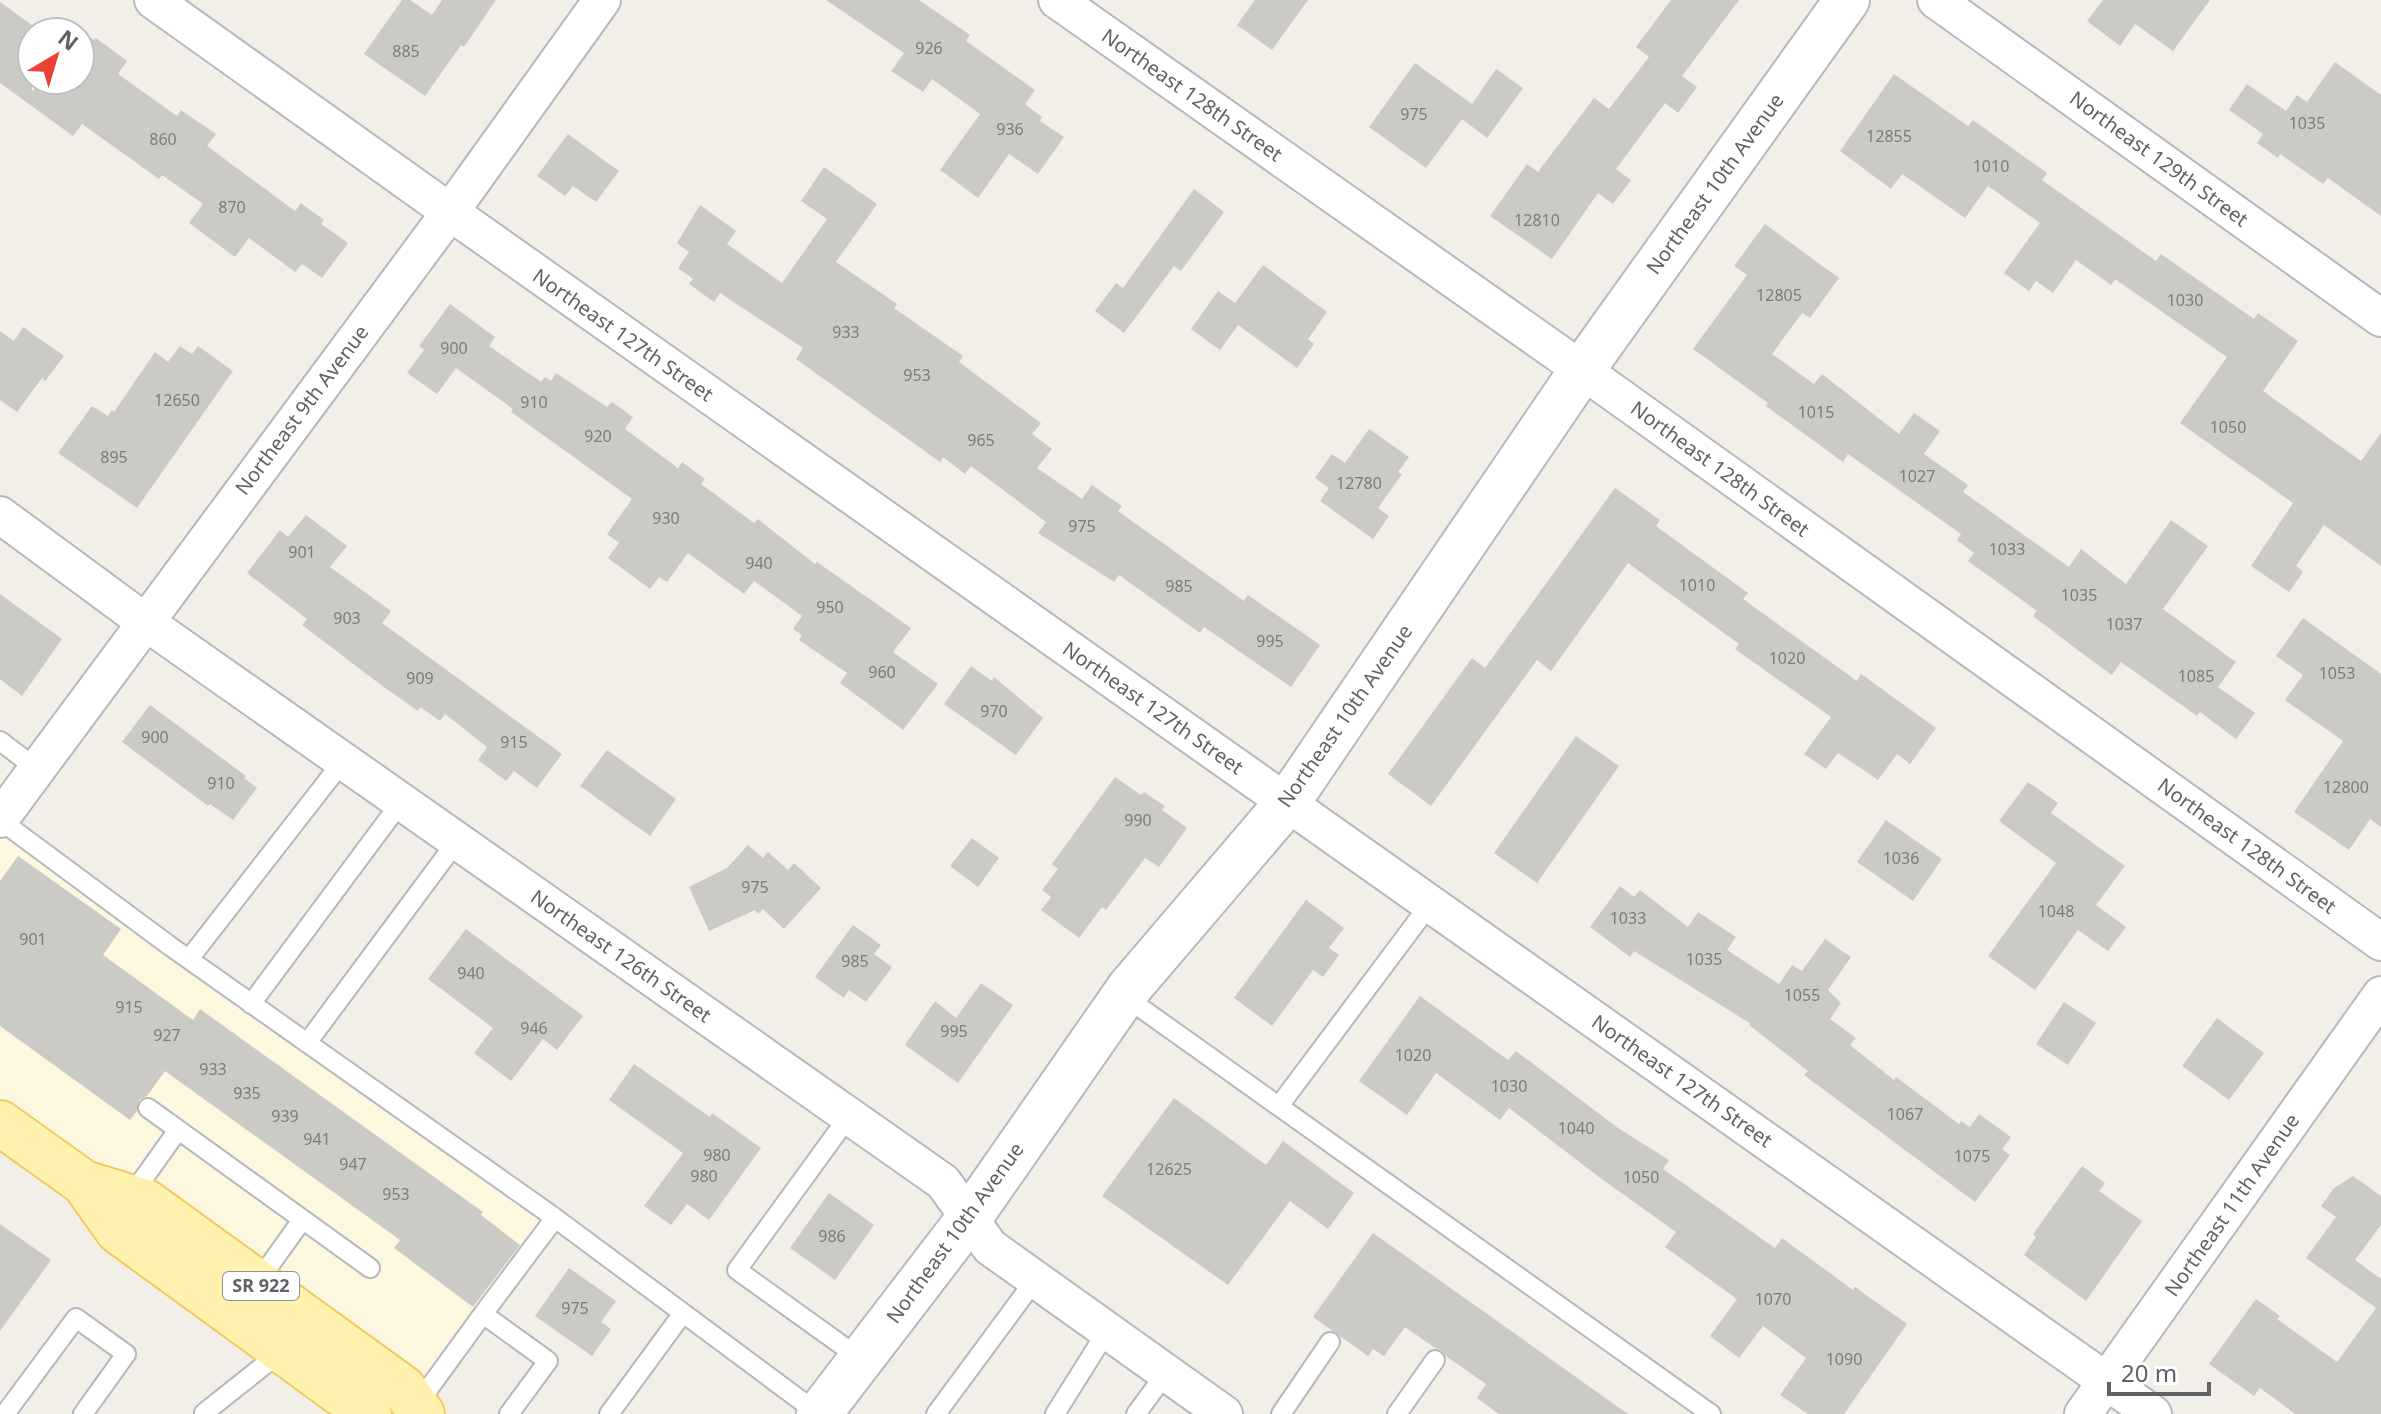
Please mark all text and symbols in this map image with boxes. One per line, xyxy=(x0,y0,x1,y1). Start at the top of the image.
north arrow xyxy=(16,16,96,96)
text: N xyxy=(53,22,85,57)
street label: Northeast 128th Street xyxy=(1097,22,1288,167)
house number: 926 xyxy=(915,37,943,59)
house number: 885 xyxy=(392,40,420,62)
street label: Northeast 129th Street xyxy=(2065,85,2254,233)
street label: Northeast 10th Avenue xyxy=(1640,88,1789,280)
house number: 975 xyxy=(1400,103,1428,125)
house number: 1035 xyxy=(2289,112,2325,134)
house number: 936 xyxy=(996,118,1024,140)
house number: 12855 xyxy=(1866,125,1912,147)
house number: 860 xyxy=(149,128,177,150)
house number: 1010 xyxy=(1973,155,2009,177)
house number: 870 xyxy=(218,196,246,218)
house number: 12810 xyxy=(1514,209,1560,231)
street label: Northeast 127th Street xyxy=(528,262,719,407)
house number: 12805 xyxy=(1756,284,1802,306)
house number: 1030 xyxy=(2167,289,2203,311)
street label: Northeast 9th Avenue xyxy=(229,319,374,500)
house number: 933 xyxy=(832,321,860,343)
house number: 900 xyxy=(440,337,468,359)
house number: 953 xyxy=(903,364,931,386)
house number: 12650 xyxy=(154,389,200,411)
house number: 910 xyxy=(520,391,548,413)
street label: Northeast 128th Street xyxy=(1626,395,1815,543)
house number: 1015 xyxy=(1798,401,1834,423)
house number: 1050 xyxy=(2210,416,2246,438)
house number: 920 xyxy=(584,425,612,447)
house number: 965 xyxy=(967,429,995,451)
house number: 895 xyxy=(100,446,128,468)
house number: 1027 xyxy=(1899,465,1935,487)
house number: 12780 xyxy=(1336,472,1382,494)
house number: 930 xyxy=(652,507,680,529)
house number: 975 xyxy=(1068,515,1096,537)
house number: 1033 xyxy=(1989,538,2025,560)
house number: 901 xyxy=(288,541,316,563)
house number: 940 xyxy=(745,552,773,574)
house number: 1010 xyxy=(1679,574,1715,596)
house number: 985 xyxy=(1165,575,1193,597)
house number: 1035 xyxy=(2061,584,2097,606)
house number: 950 xyxy=(816,596,844,618)
house number: 903 xyxy=(333,607,361,629)
house number: 1037 xyxy=(2106,613,2142,635)
street label: Northeast 10th Avenue xyxy=(1271,619,1418,813)
house number: 995 xyxy=(1256,630,1284,652)
street label: Northeast 127th Street xyxy=(1058,635,1249,780)
house number: 1020 xyxy=(1769,647,1805,669)
house number: 960 xyxy=(868,661,896,683)
house number: 1053 xyxy=(2319,662,2355,684)
house number: 1085 xyxy=(2178,665,2214,687)
house number: 909 xyxy=(406,667,434,689)
house number: 970 xyxy=(980,700,1008,722)
house number: 900 xyxy=(141,726,169,748)
house number: 915 xyxy=(500,731,528,753)
house number: 910 xyxy=(207,772,235,794)
street label: Northeast 128th Street xyxy=(2153,772,2342,920)
house number: 12800 xyxy=(2323,776,2369,798)
house number: 990 xyxy=(1124,809,1152,831)
house number: 1036 xyxy=(1883,847,1919,869)
house number: 975 xyxy=(741,876,769,898)
street label: Northeast 126th Street xyxy=(526,883,717,1028)
house number: 1048 xyxy=(2038,900,2074,922)
house number: 1033 xyxy=(1610,907,1646,929)
house number: 901 xyxy=(19,928,47,950)
house number: 1035 xyxy=(1686,948,1722,970)
house number: 985 xyxy=(841,950,869,972)
house number: 940 xyxy=(457,962,485,984)
house number: 1055 xyxy=(1784,984,1820,1006)
house number: 915 xyxy=(115,996,143,1018)
street label: Northeast 127th Street xyxy=(1587,1008,1778,1153)
house number: 946 xyxy=(520,1017,548,1039)
house number: 995 xyxy=(940,1020,968,1042)
house number: 927 xyxy=(153,1024,181,1046)
house number: 1020 xyxy=(1395,1044,1431,1066)
house number: 933 xyxy=(199,1058,227,1080)
house number: 1030 xyxy=(1491,1075,1527,1097)
house number: 935 xyxy=(233,1082,261,1104)
house number: 1067 xyxy=(1887,1103,1923,1125)
house number: 939 xyxy=(271,1105,299,1127)
street label: Northeast 11th Avenue xyxy=(2158,1108,2305,1302)
house number: 1040 xyxy=(1558,1117,1594,1139)
house number: 941 xyxy=(303,1128,331,1150)
street label: Northeast 10th Avenue xyxy=(880,1137,1029,1329)
house number: 980 xyxy=(703,1144,731,1166)
house number: 1075 xyxy=(1954,1145,1990,1167)
house number: 947 xyxy=(339,1153,367,1175)
house number: 12625 xyxy=(1146,1158,1192,1180)
house number: 980 xyxy=(690,1165,718,1187)
house number: 1050 xyxy=(1623,1166,1659,1188)
house number: 953 xyxy=(382,1183,410,1205)
house number: 986 xyxy=(818,1225,846,1247)
road number: SR 922 xyxy=(223,1272,299,1300)
house number: 1070 xyxy=(1755,1288,1791,1310)
house number: 975 xyxy=(561,1297,589,1319)
scale bar xyxy=(2109,1346,2209,1396)
house number: 1090 xyxy=(1826,1348,1862,1370)
text: 20 m xyxy=(2121,1356,2177,1389)

